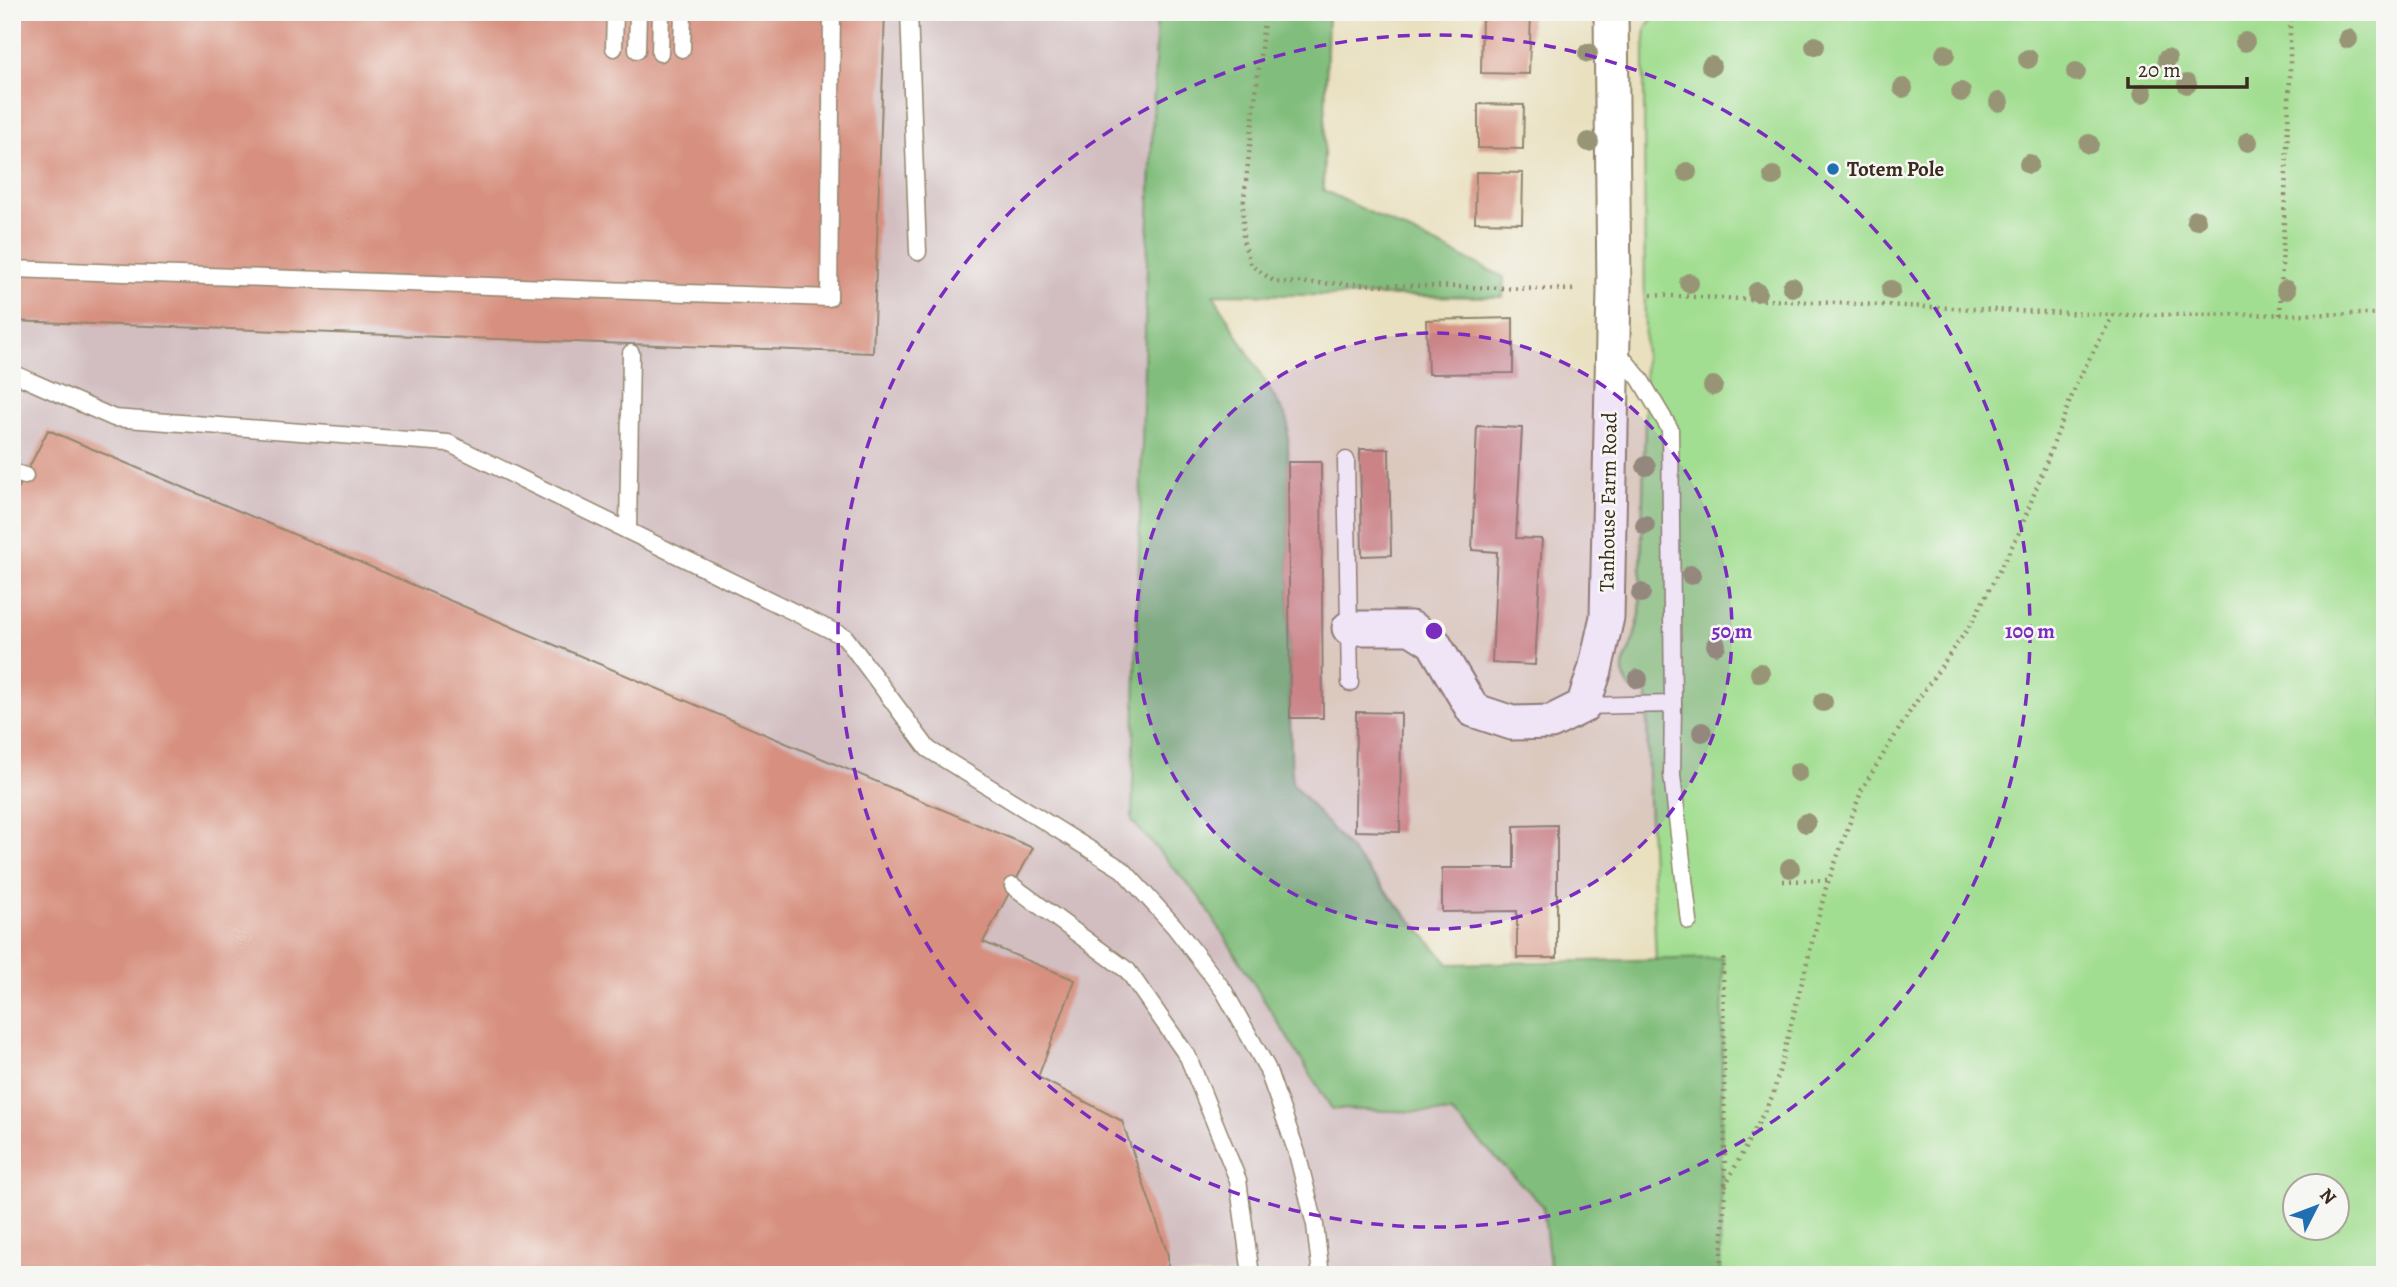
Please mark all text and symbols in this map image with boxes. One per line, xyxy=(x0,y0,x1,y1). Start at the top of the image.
scale bar xyxy=(2128,46,2246,90)
text: 20 m xyxy=(2138,56,2181,84)
place label: Totem Pole xyxy=(1847,155,1944,183)
marker: Totem Pole xyxy=(1825,161,1841,177)
street label: Tanhouse Farm Road xyxy=(1592,411,1624,592)
text: 50 m xyxy=(1712,617,1753,645)
text: 100 m xyxy=(2005,617,2055,645)
centre of rings xyxy=(1422,619,1446,643)
north arrow xyxy=(2282,1172,2352,1242)
text: N xyxy=(2314,1182,2342,1210)

